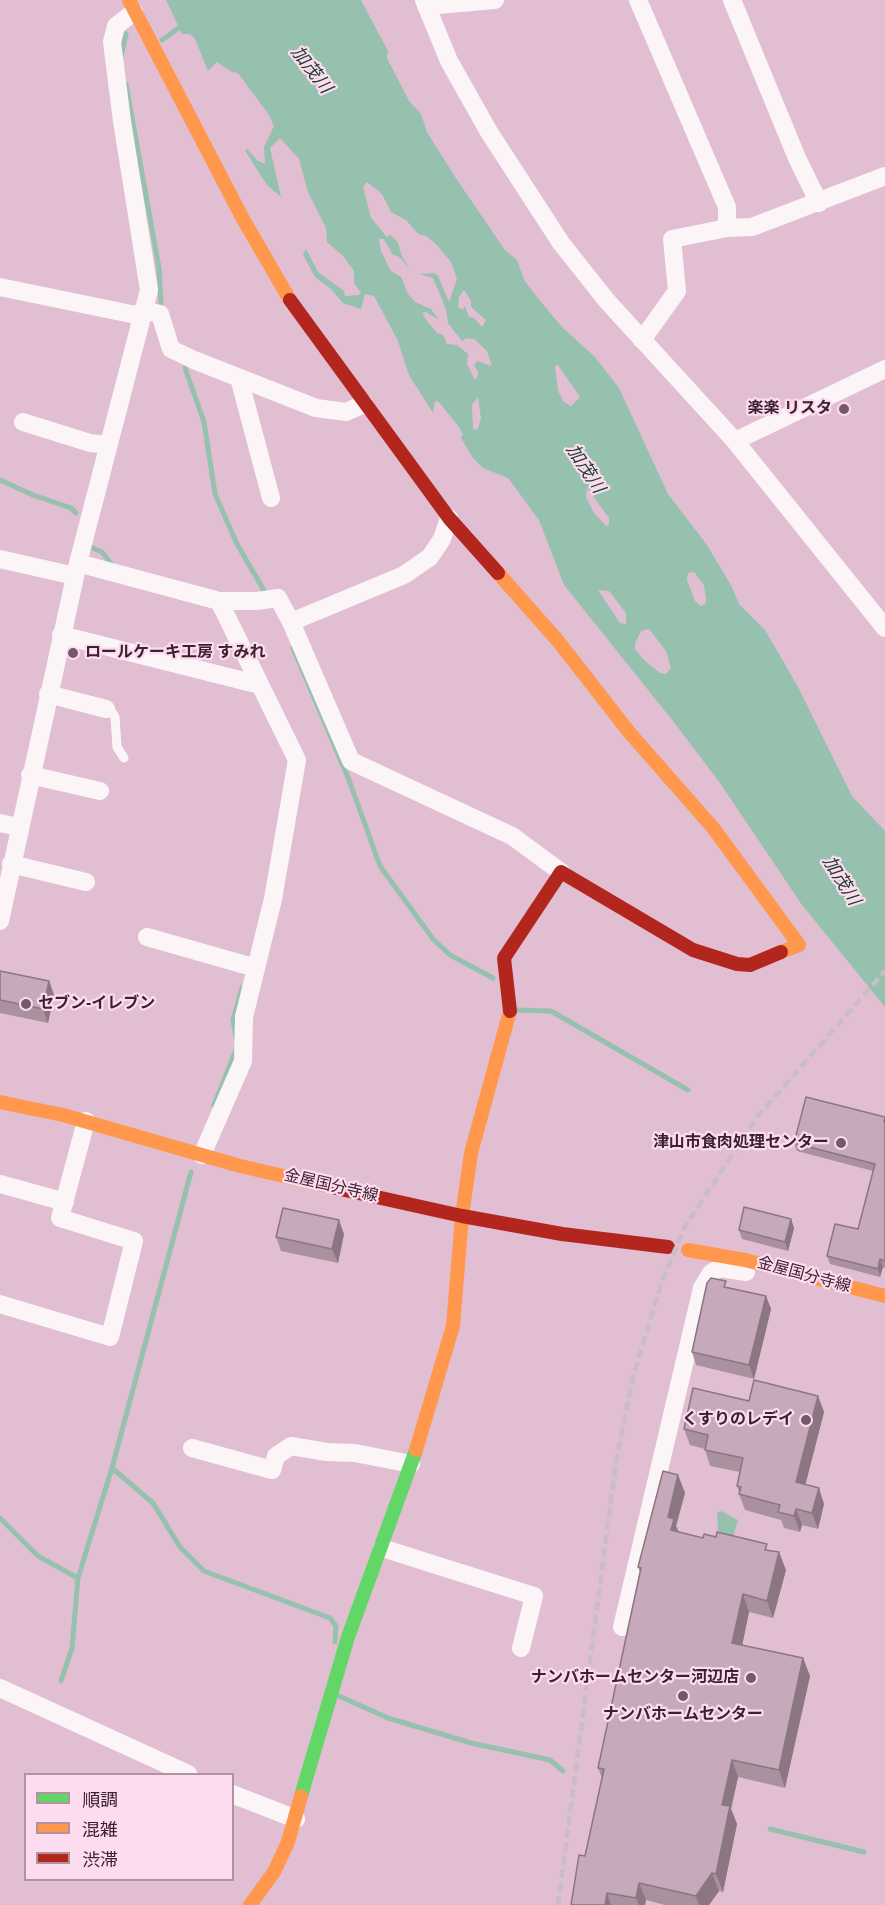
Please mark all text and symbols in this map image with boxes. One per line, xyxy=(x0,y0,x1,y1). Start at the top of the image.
water label: 加茂川 xyxy=(286,42,336,98)
place label: 楽楽 リスタ xyxy=(748,399,832,419)
marker: 楽楽 リスタ xyxy=(837,402,851,416)
water label: 加茂川 xyxy=(561,440,609,498)
place label: ロールケーキ工房 すみれ xyxy=(85,643,265,663)
marker: ロールケーキ工房 すみれ xyxy=(66,646,80,660)
water label: 加茂川 xyxy=(818,852,864,910)
place label: セブン-イレブン xyxy=(38,994,155,1014)
marker: セブン-イレブン xyxy=(19,997,33,1011)
place label: 津山市食肉処理センター xyxy=(653,1133,829,1153)
marker: 津山市食肉処理センター xyxy=(834,1136,848,1150)
street label: 金屋国分寺線 xyxy=(282,1166,380,1206)
street label: 金屋国分寺線 xyxy=(755,1253,853,1297)
place label: くすりのレデイ xyxy=(682,1410,794,1430)
marker: くすりのレデイ xyxy=(799,1413,813,1427)
place label: ナンバホームセンター河辺店 xyxy=(531,1668,739,1688)
marker: ナンバホームセンター河辺店 xyxy=(744,1671,758,1685)
marker: ナンバホームセンター xyxy=(676,1689,690,1703)
place label: ナンバホームセンター xyxy=(603,1705,763,1725)
legend xyxy=(24,1773,234,1881)
text: 順調 xyxy=(82,1790,118,1810)
text: 混雑 xyxy=(82,1820,118,1840)
text: 渋滞 xyxy=(82,1850,118,1870)

